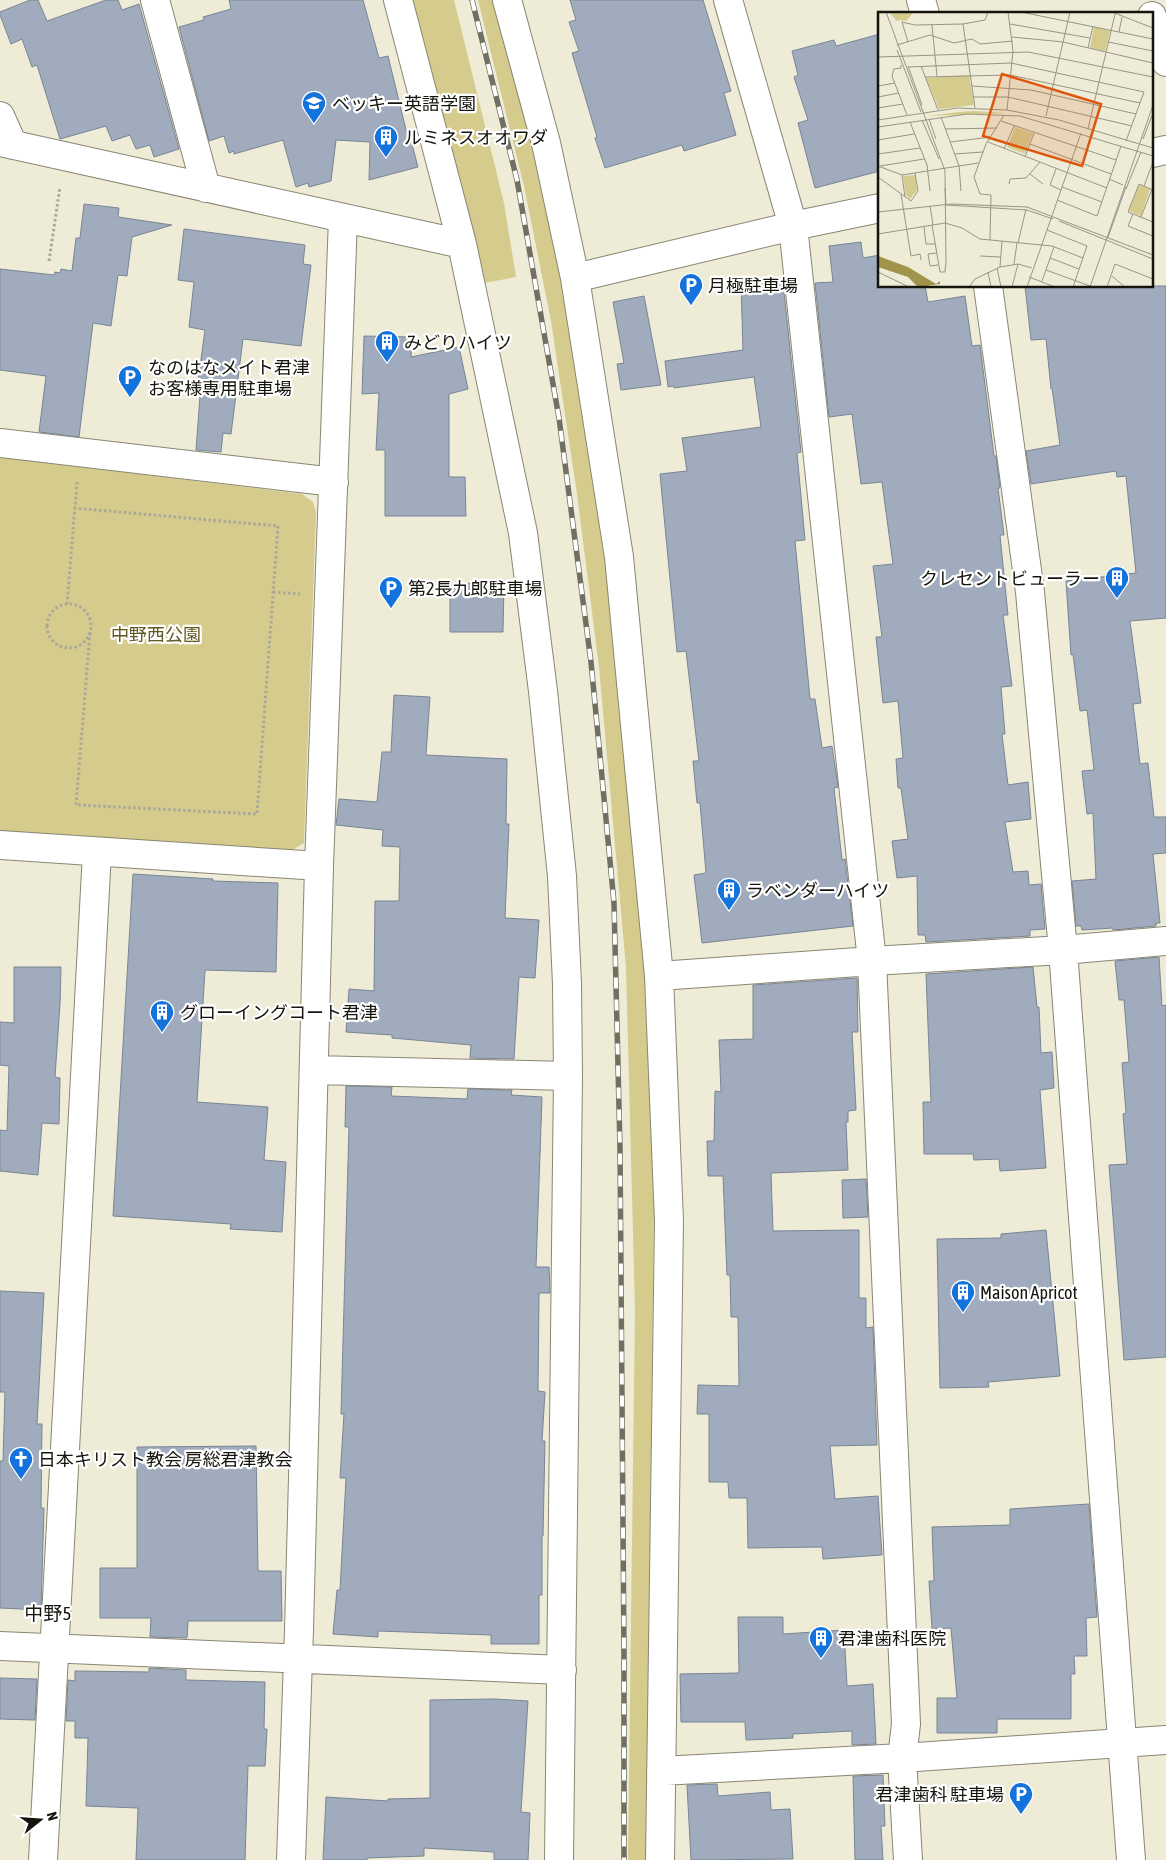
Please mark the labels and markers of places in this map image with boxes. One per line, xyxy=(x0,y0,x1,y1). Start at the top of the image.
school or university icon: ベッキー英語学園 xyxy=(301,90,327,124)
place label: ベッキー英語学園 xyxy=(332,93,476,114)
building icon: ルミネスオオワダ xyxy=(373,124,399,158)
place label: ルミネスオオワダ xyxy=(404,127,548,148)
parking icon: 月極駐車場 xyxy=(678,272,704,306)
place label: 月極駐車場 xyxy=(708,275,798,296)
building icon: みどりハイツ xyxy=(374,329,400,363)
place label: みどりハイツ xyxy=(404,332,512,353)
place label: なのはなメイト君津 お客様専用駐車場 xyxy=(148,357,310,399)
parking icon: なのはなメイト君津 お客様専用駐車場 xyxy=(117,364,143,398)
building icon: クレセントビューラー xyxy=(1104,565,1130,599)
place label: クレセントビューラー xyxy=(920,568,1100,589)
parking icon: 第2長九郎駐車場 xyxy=(378,575,404,609)
place label: 第2長九郎駐車場 xyxy=(408,578,542,599)
building icon: ラベンダーハイツ xyxy=(716,877,742,911)
place label: ラベンダーハイツ xyxy=(746,880,889,901)
building icon: グローイングコート君津 xyxy=(149,999,175,1033)
place label: グローイングコート君津 xyxy=(180,1002,378,1023)
building icon: Maison Apricot xyxy=(950,1279,976,1313)
place label: Maison Apricot xyxy=(980,1282,1078,1303)
church icon: 日本キリスト教会 房総君津教会 xyxy=(8,1446,34,1480)
place label: 日本キリスト教会 房総君津教会 xyxy=(38,1449,292,1470)
building icon: 君津歯科医院 xyxy=(808,1625,834,1659)
place label: 君津歯科医院 xyxy=(838,1628,946,1649)
parking icon: 君津歯科 駐車場 xyxy=(1008,1781,1034,1815)
place label: 君津歯科 駐車場 xyxy=(876,1784,1004,1805)

